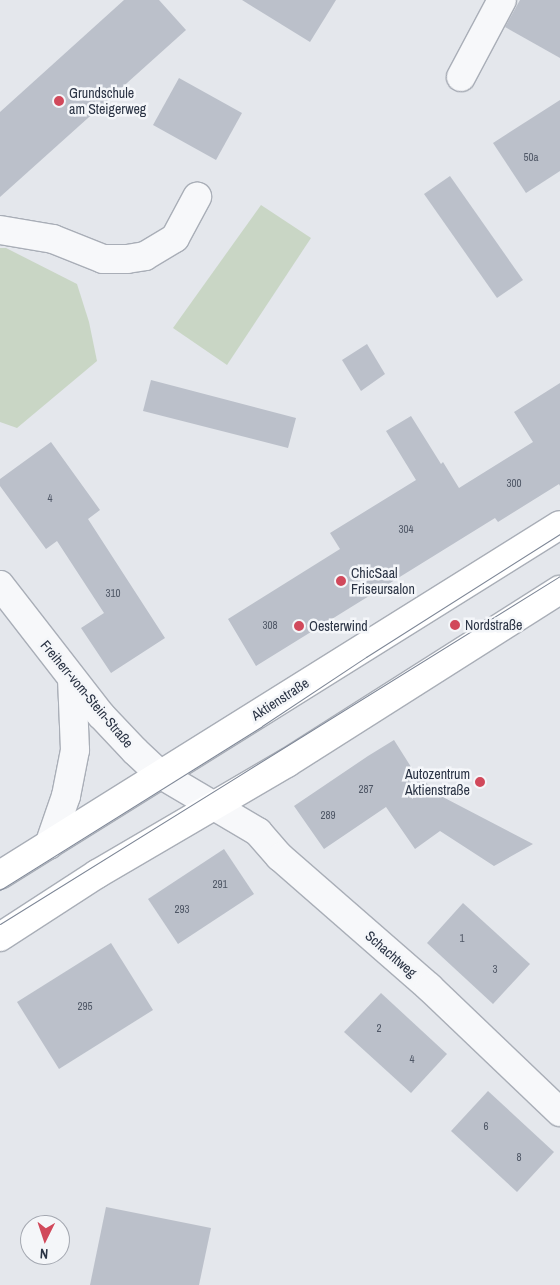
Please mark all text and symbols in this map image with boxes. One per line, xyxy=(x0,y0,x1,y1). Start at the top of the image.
place label: Grundschule am Steigerweg xyxy=(69,85,146,118)
marker: Grundschule am Steigerweg xyxy=(53,95,65,107)
house number: 50a xyxy=(523,150,539,164)
house number: 300 xyxy=(506,476,522,490)
house number: 4 xyxy=(47,491,53,505)
house number: 304 xyxy=(398,522,414,536)
place label: ChicSaal Friseursalon xyxy=(351,565,415,598)
marker: ChicSaal Friseursalon xyxy=(335,575,347,587)
house number: 310 xyxy=(105,586,121,600)
place label: Nordstraße xyxy=(465,617,522,633)
house number: 308 xyxy=(262,618,278,632)
place label: Oesterwind xyxy=(309,618,368,634)
marker: Nordstraße xyxy=(449,619,461,631)
marker: Oesterwind xyxy=(293,620,305,632)
street label: Freiherr-vom-Stein-Straße xyxy=(37,637,137,751)
street label: Aktienstraße xyxy=(248,674,312,724)
place label: Autozentrum Aktienstraße xyxy=(405,766,470,799)
marker: Autozentrum Aktienstraße xyxy=(474,776,486,788)
house number: 287 xyxy=(358,782,374,796)
house number: 289 xyxy=(320,808,336,822)
house number: 291 xyxy=(212,877,228,891)
house number: 293 xyxy=(174,902,190,916)
street label: Schachtweg xyxy=(362,927,420,981)
house number: 1 xyxy=(459,931,465,945)
house number: 3 xyxy=(492,962,498,976)
house number: 295 xyxy=(77,999,93,1013)
house number: 2 xyxy=(376,1021,382,1035)
house number: 4 xyxy=(409,1052,415,1066)
house number: 6 xyxy=(483,1119,489,1133)
house number: 8 xyxy=(516,1150,522,1164)
north arrow xyxy=(20,1215,70,1265)
text: N xyxy=(39,1245,49,1263)

